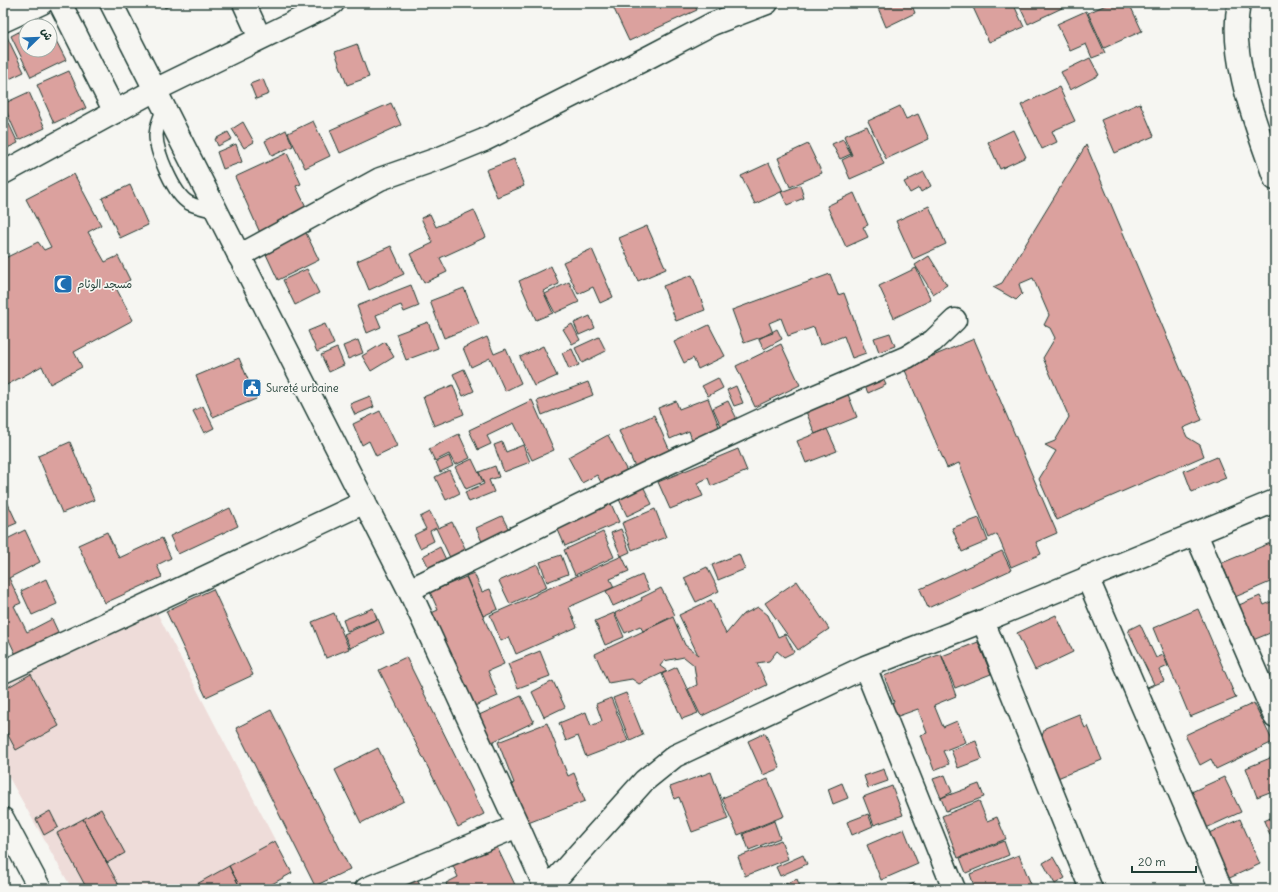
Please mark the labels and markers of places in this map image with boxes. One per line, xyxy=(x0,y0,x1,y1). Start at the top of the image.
mosque icon: مسجد الوئام xyxy=(52,273,74,295)
place label: مسجد الوئام xyxy=(77,277,132,293)
public building icon: Sureté urbaine xyxy=(241,377,263,399)
place label: Sureté urbaine xyxy=(266,381,339,395)

